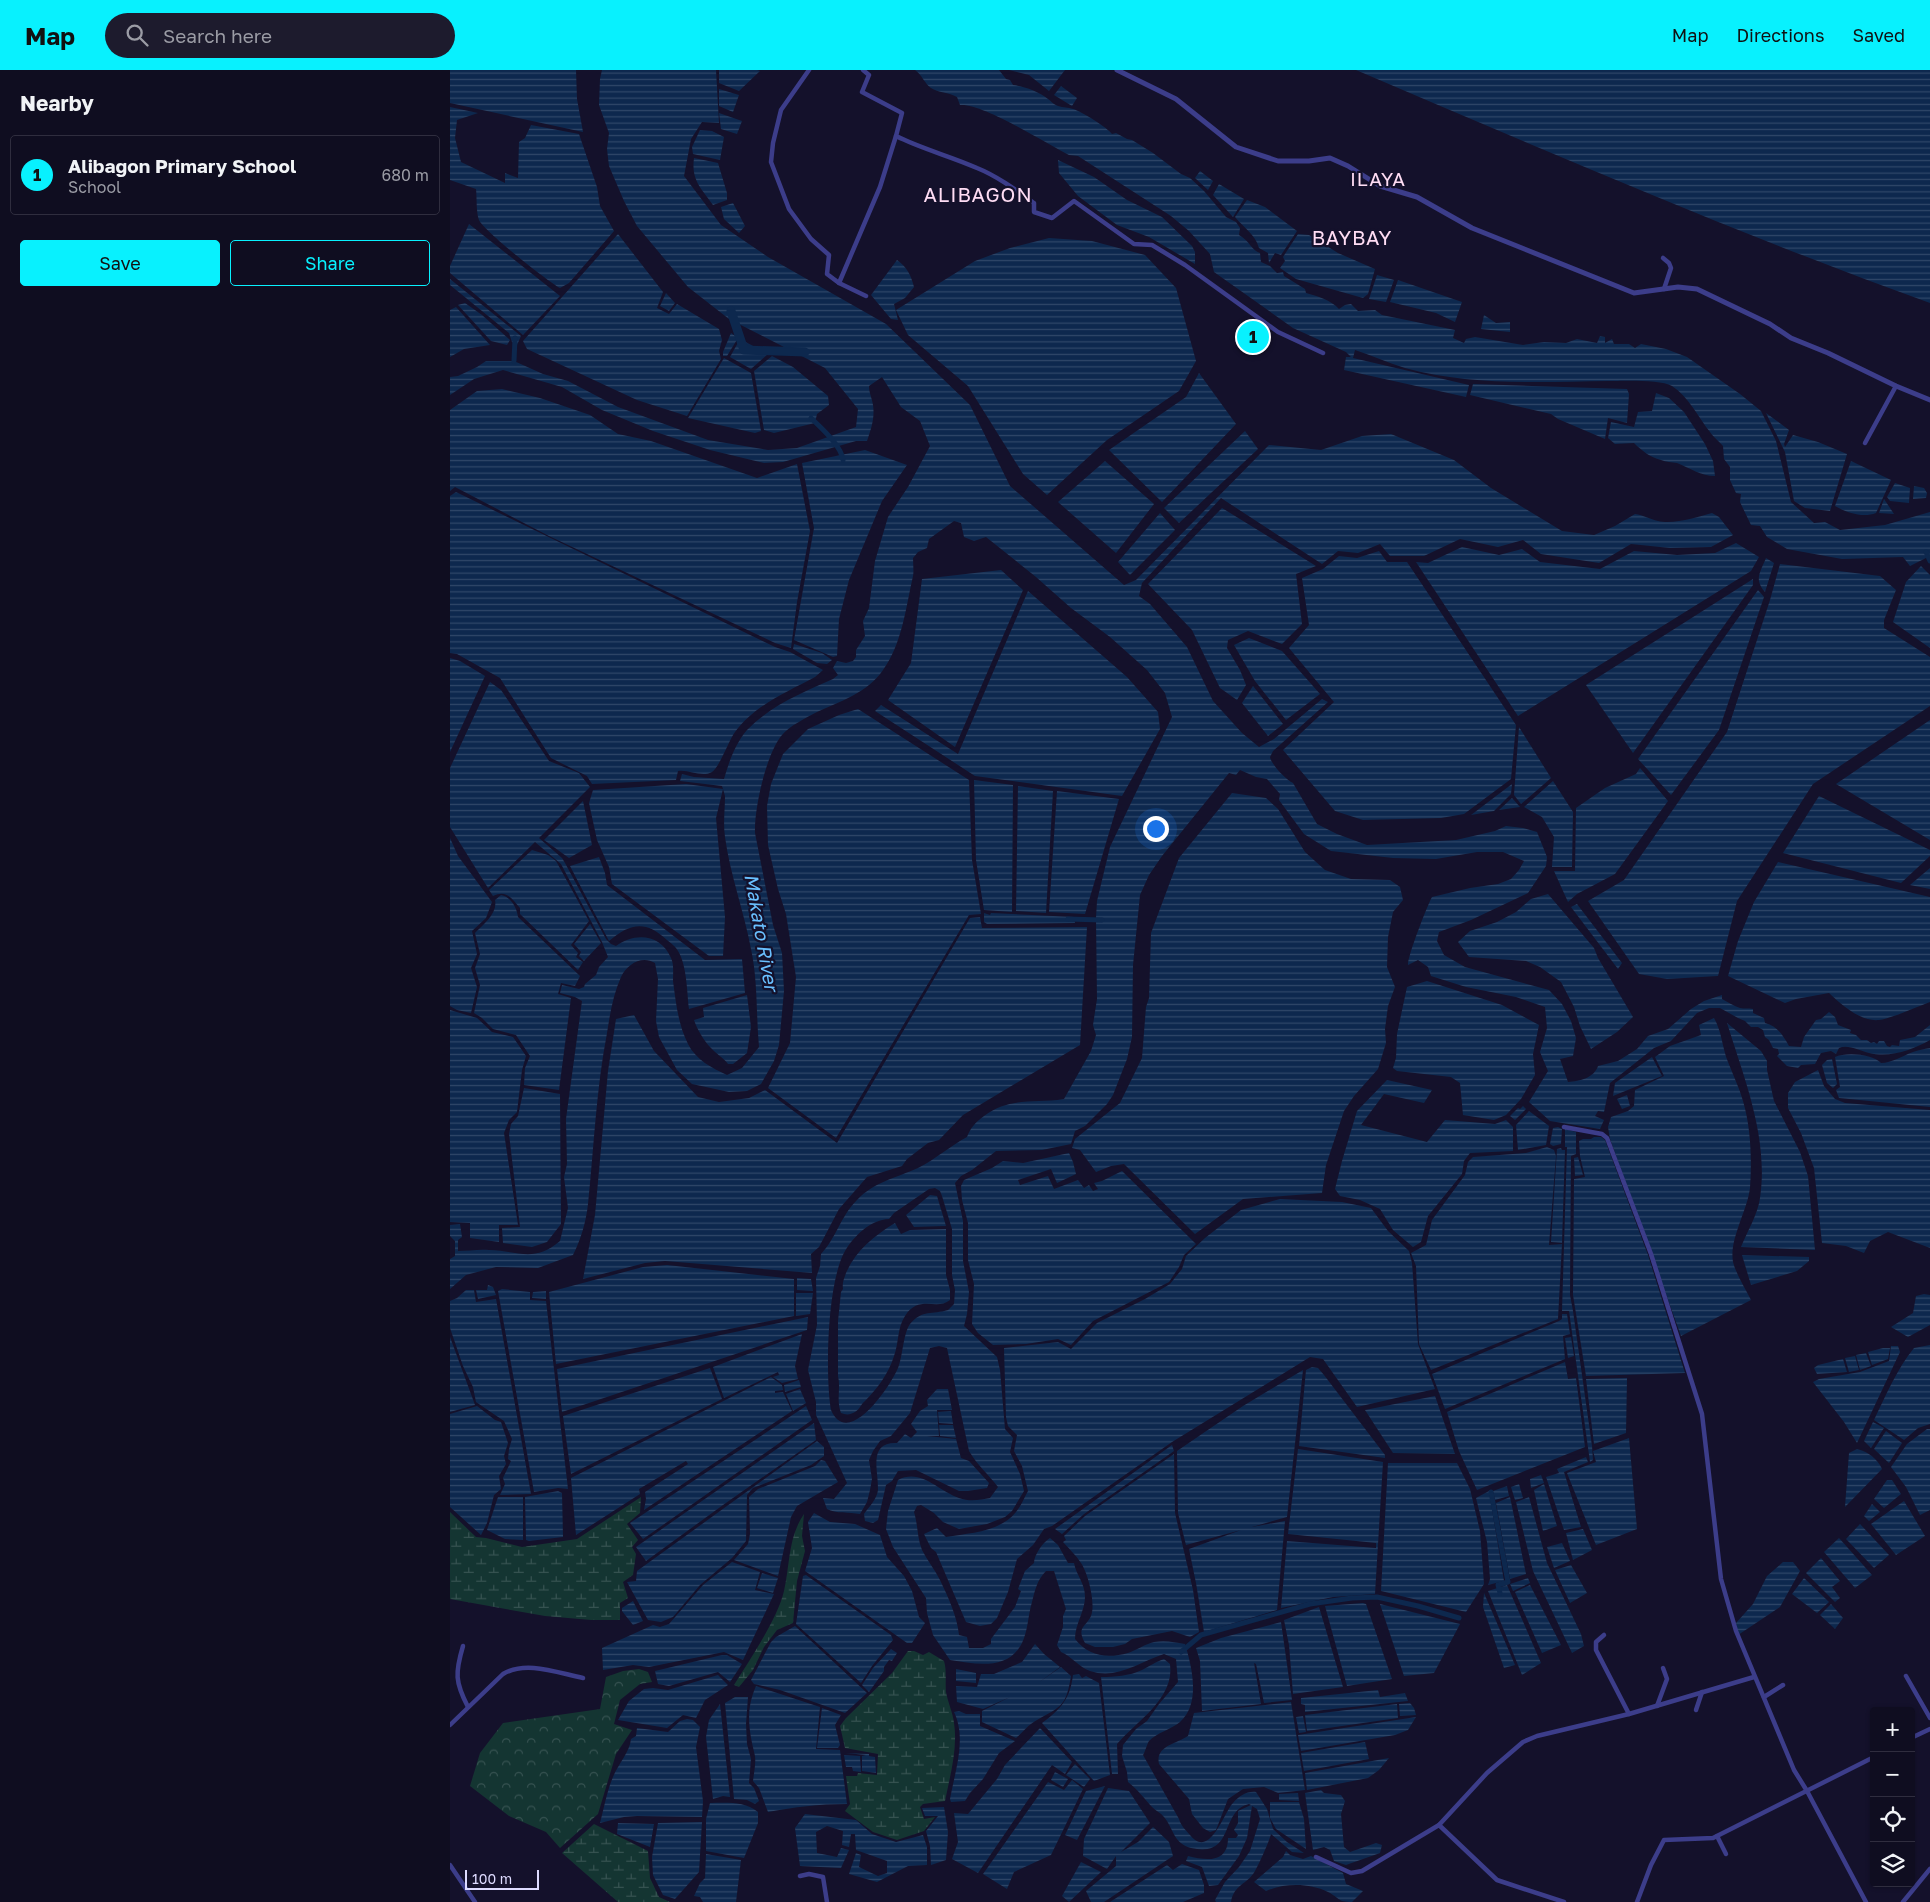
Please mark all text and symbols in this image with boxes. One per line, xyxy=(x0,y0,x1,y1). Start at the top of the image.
search box xyxy=(105,13,455,58)
text: Map xyxy=(25,21,75,50)
icon: search xyxy=(123,21,151,49)
text: Search here xyxy=(163,24,272,47)
text: Map xyxy=(1672,24,1708,46)
text: Directions xyxy=(1736,24,1824,46)
text: Saved xyxy=(1852,24,1905,46)
text: Nearby xyxy=(20,90,94,116)
text: Alibagon Primary School xyxy=(68,154,296,177)
text: 1 xyxy=(33,165,41,185)
text: 680 m xyxy=(381,165,429,185)
district label: ILAYA xyxy=(1350,167,1406,190)
text: School xyxy=(68,177,121,197)
district label: ALIBAGON xyxy=(923,182,1033,206)
district label: BAYBAY xyxy=(1312,225,1392,249)
button: Save xyxy=(20,240,220,286)
button: Share xyxy=(230,240,430,286)
pin: 1 xyxy=(1237,318,1269,356)
your location xyxy=(1143,816,1169,842)
water label: Makato River xyxy=(740,872,784,995)
map controls xyxy=(1870,1707,1915,1887)
button: + xyxy=(1870,1707,1915,1752)
button: − xyxy=(1870,1752,1915,1797)
button: locate xyxy=(1870,1797,1915,1842)
button: layers xyxy=(1870,1842,1915,1887)
scale bar xyxy=(465,1867,539,1890)
text: 100 m xyxy=(472,1870,512,1887)

